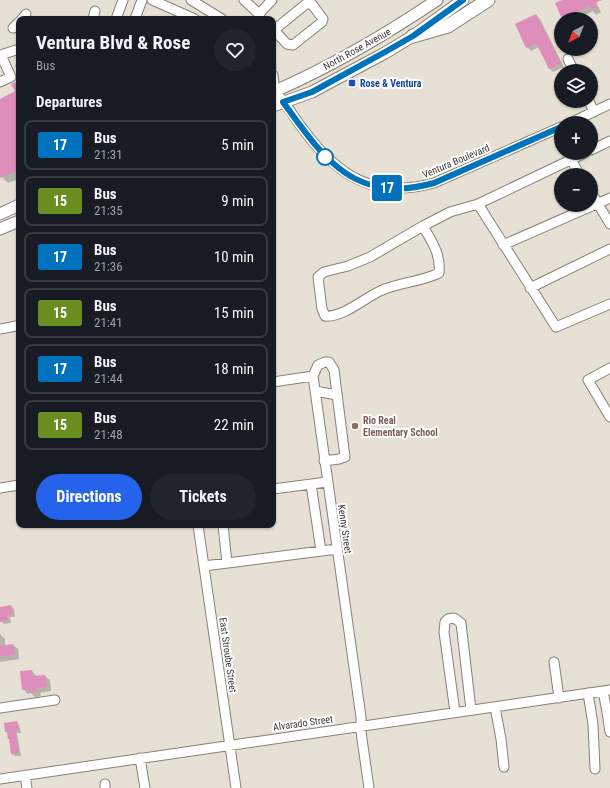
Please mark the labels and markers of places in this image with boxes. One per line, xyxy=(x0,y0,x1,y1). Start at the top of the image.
marker: Rose & Ventura xyxy=(347,78,357,88)
place label: Rose & Ventura xyxy=(360,78,422,89)
unlabelled marker xyxy=(316,148,334,166)
place label: Rio Real Elementary School xyxy=(363,415,438,438)
marker: Rio Real Elementary School xyxy=(350,421,360,431)

